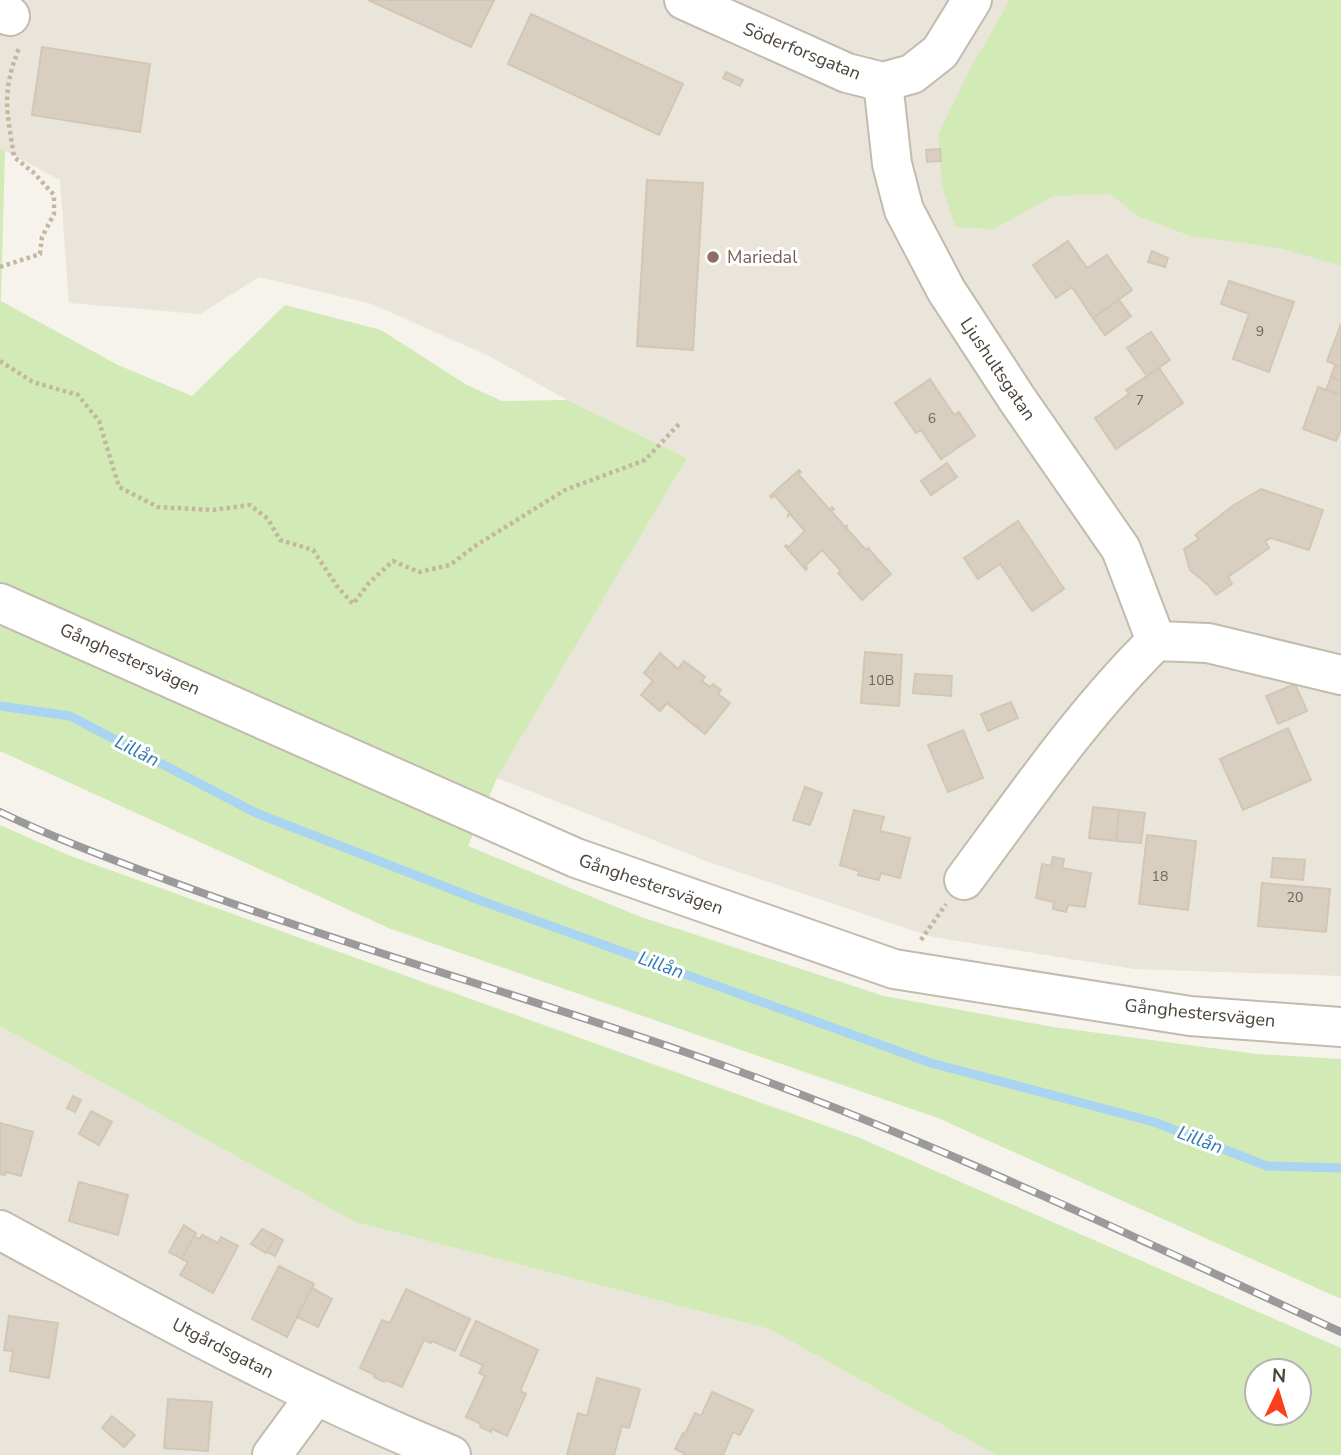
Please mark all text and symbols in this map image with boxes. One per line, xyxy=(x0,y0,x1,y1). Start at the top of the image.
street label: Söderforsgatan xyxy=(740,16,864,86)
place label: Mariedal xyxy=(727,245,798,269)
marker: Mariedal xyxy=(705,249,721,265)
street label: Ljushultsgatan xyxy=(955,313,1041,425)
house number: 9 xyxy=(1256,322,1264,341)
house number: 7 xyxy=(1136,391,1144,410)
house number: 6 xyxy=(928,409,936,428)
street label: Gånghestersvägen xyxy=(56,617,204,701)
house number: 10B xyxy=(868,671,894,690)
water label: Lillån xyxy=(110,729,164,773)
street label: Gånghestersvägen xyxy=(576,848,726,920)
house number: 18 xyxy=(1152,867,1168,886)
house number: 20 xyxy=(1287,888,1303,907)
water label: Lillån xyxy=(635,945,687,985)
street label: Gånghestersvägen xyxy=(1123,993,1277,1033)
water label: Lillån xyxy=(1173,1119,1227,1161)
street label: Utgårdsgatan xyxy=(168,1312,278,1384)
north arrow xyxy=(1243,1357,1313,1427)
text: N xyxy=(1271,1363,1287,1390)

